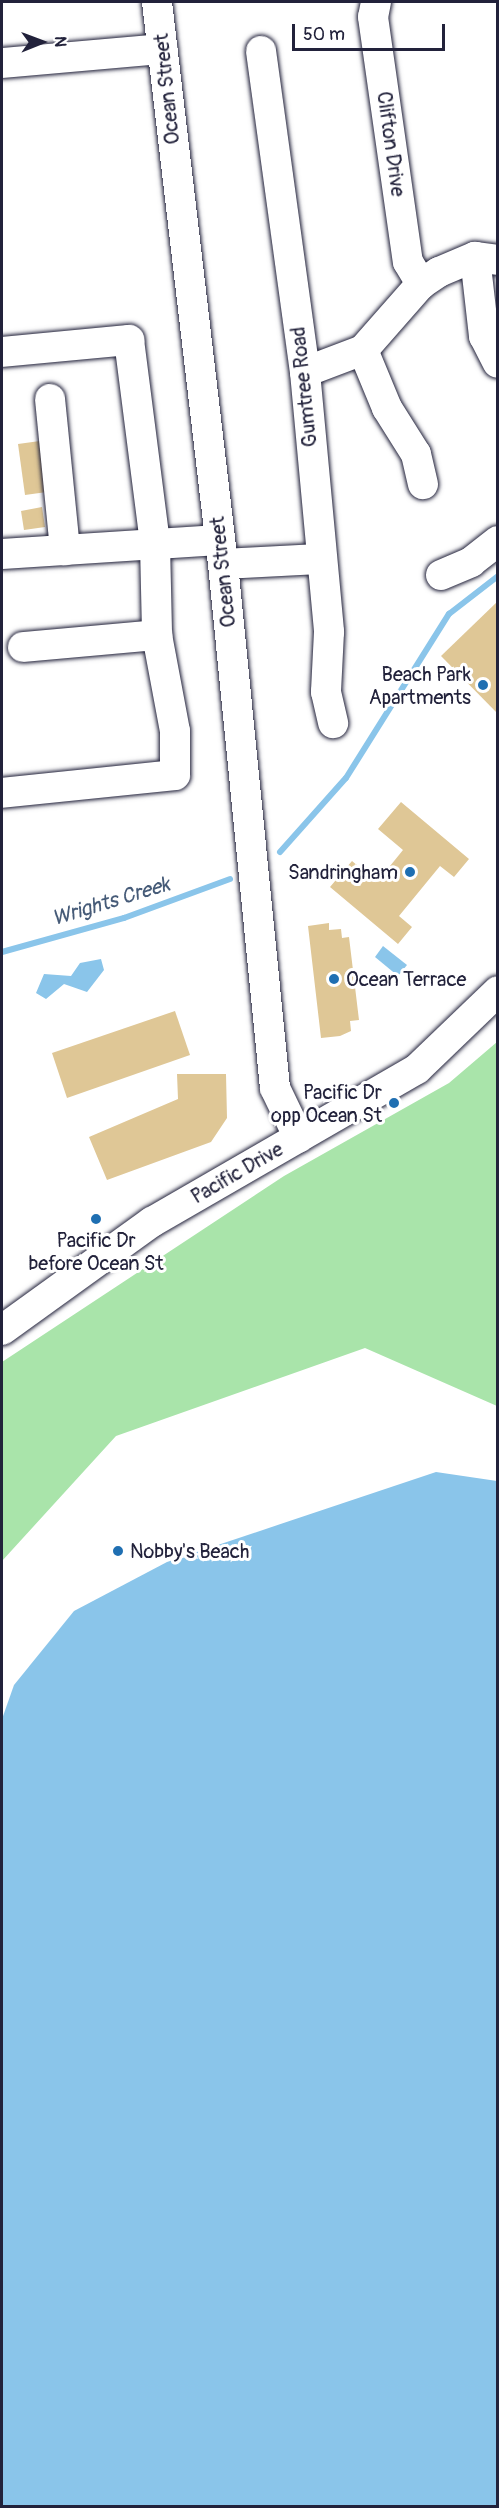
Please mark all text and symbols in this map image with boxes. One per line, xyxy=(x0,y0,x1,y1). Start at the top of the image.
north arrow xyxy=(12,12,72,72)
scale bar xyxy=(295,12,448,50)
text: 50 m xyxy=(303,23,345,46)
street label: Ocean Street xyxy=(149,32,185,146)
text: N xyxy=(50,36,70,47)
street label: Clifton Drive xyxy=(372,90,410,198)
street label: Gumtree Road xyxy=(286,326,322,448)
street label: Ocean Street xyxy=(205,515,241,629)
place label: Beach Park Apartments xyxy=(369,662,471,709)
marker: Beach Park Apartments xyxy=(476,678,490,692)
place label: Sandringham xyxy=(288,860,398,884)
marker: Sandringham xyxy=(403,865,417,879)
water label: Wrights Creek xyxy=(49,872,173,932)
place label: Ocean Terrace xyxy=(346,967,466,991)
marker: Ocean Terrace xyxy=(327,972,341,986)
place label: Pacific Dr opp Ocean St xyxy=(271,1080,382,1127)
marker: Pacific Dr opp Ocean St xyxy=(387,1096,401,1110)
street label: Pacific Drive xyxy=(187,1137,287,1209)
marker: Pacific Dr before Ocean St xyxy=(89,1212,103,1226)
place label: Pacific Dr before Ocean St xyxy=(28,1228,164,1275)
place label: Nobby's Beach xyxy=(130,1539,249,1563)
marker: Nobby's Beach xyxy=(111,1544,125,1558)

